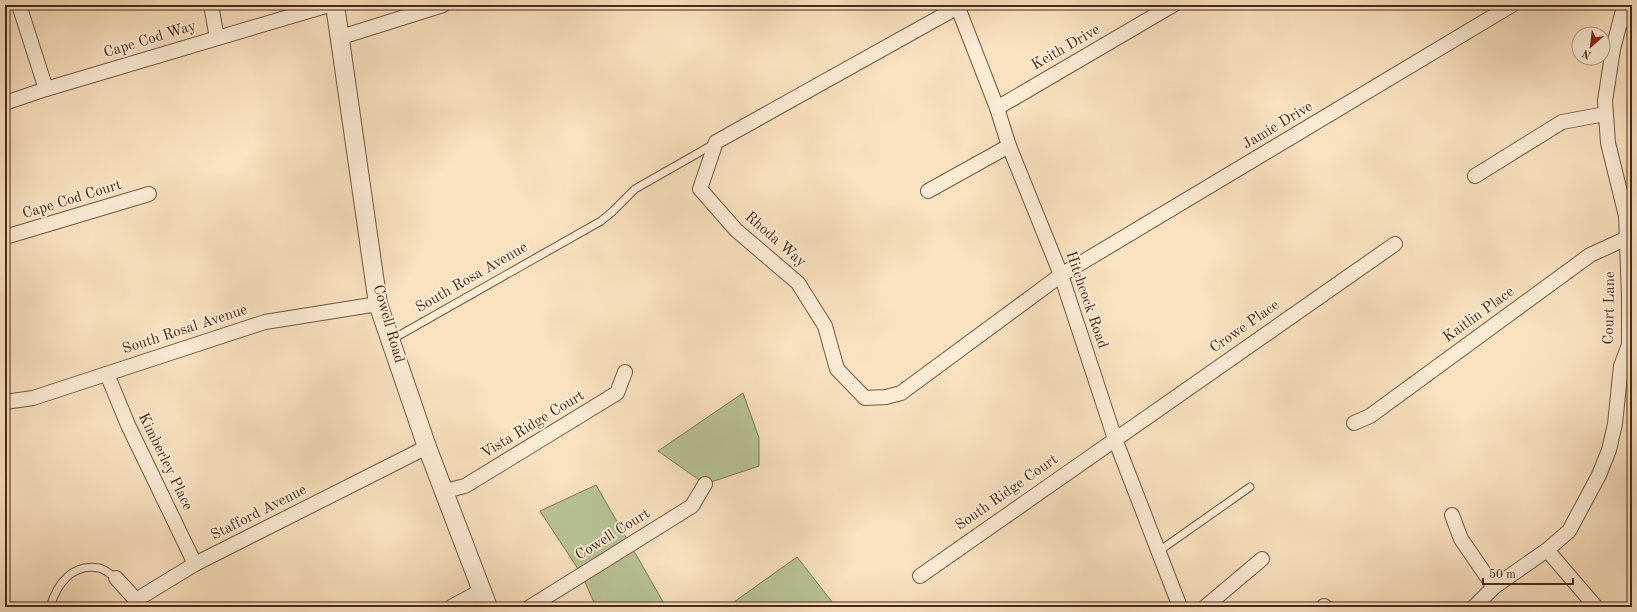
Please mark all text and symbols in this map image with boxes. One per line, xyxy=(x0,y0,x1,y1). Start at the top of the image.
street label: Cape Cod Way xyxy=(102,19,198,61)
street label: Keith Drive xyxy=(1029,22,1103,73)
north arrow xyxy=(1571,26,1611,66)
text: N xyxy=(1580,46,1593,60)
street label: Jamie Drive xyxy=(1240,99,1316,153)
street label: Cape Cod Court xyxy=(21,178,123,222)
street label: Rhoda Way xyxy=(742,209,809,271)
street label: South Rosa Avenue xyxy=(414,240,531,316)
street label: Hitchcock Road xyxy=(1062,249,1110,351)
street label: Court Lane xyxy=(1602,271,1618,345)
street label: Cowell Road xyxy=(370,283,406,365)
street label: Kaitlin Place xyxy=(1441,284,1517,346)
street label: Crowe Place xyxy=(1208,298,1282,356)
street label: South Rosal Avenue xyxy=(121,303,249,357)
street label: Vista Ridge Court xyxy=(479,388,587,462)
street label: Kimberley Place xyxy=(135,411,195,513)
street label: South Ridge Court xyxy=(953,452,1061,534)
street label: Stafford Avenue xyxy=(209,482,309,544)
street label: Cowell Court xyxy=(573,506,653,564)
scale bar xyxy=(1483,560,1573,586)
text: 50 m xyxy=(1489,568,1516,581)

